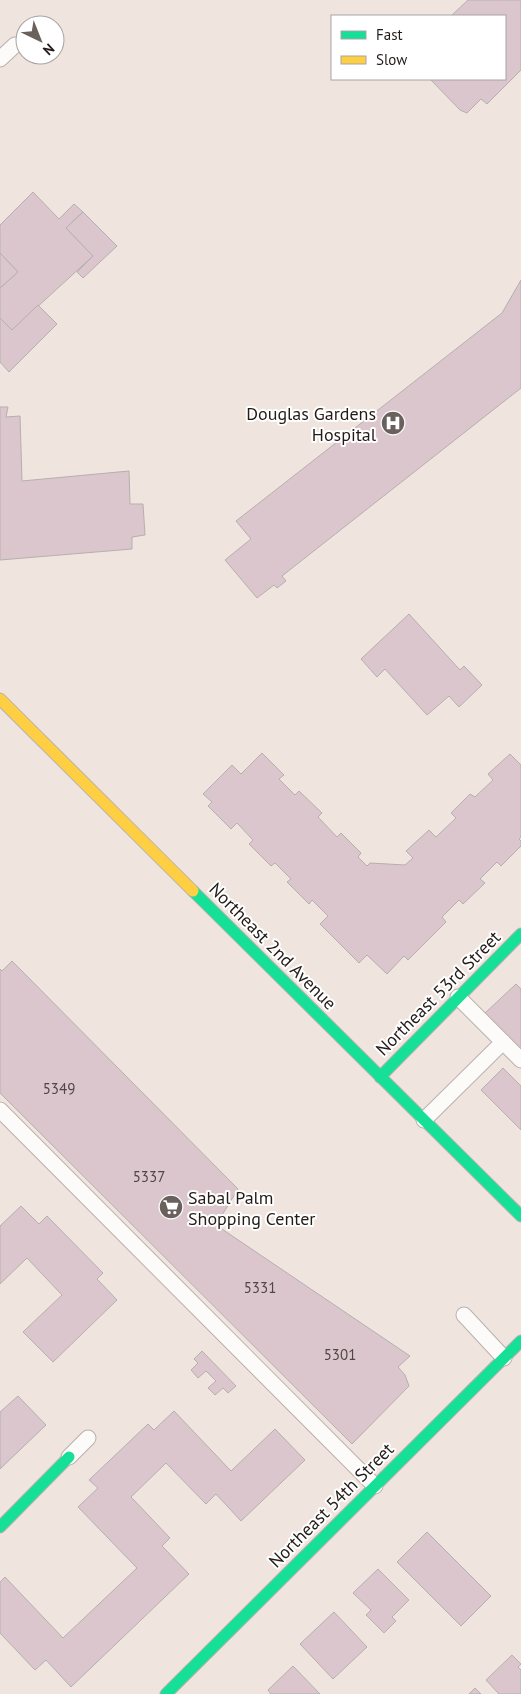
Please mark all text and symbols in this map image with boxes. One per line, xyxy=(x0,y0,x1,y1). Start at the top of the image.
north arrow xyxy=(15,15,65,65)
legend xyxy=(331,15,506,80)
text: Fast xyxy=(376,25,403,44)
text: N xyxy=(39,40,58,59)
text: Slow xyxy=(376,50,407,69)
place label: Douglas Gardens Hospital xyxy=(246,402,377,446)
hospital icon: Douglas Gardens Hospital xyxy=(380,410,406,436)
street label: Northeast 2nd Avenue xyxy=(205,878,341,1014)
street label: Northeast 53rd Street xyxy=(371,926,505,1060)
house number: 5349 xyxy=(43,1079,75,1098)
house number: 5337 xyxy=(133,1167,165,1186)
place label: Sabal Palm Shopping Center xyxy=(188,1186,315,1230)
supermarket icon: Sabal Palm Shopping Center xyxy=(158,1194,184,1220)
house number: 5331 xyxy=(244,1278,276,1297)
house number: 5301 xyxy=(324,1345,356,1364)
street label: Northeast 54th Street xyxy=(264,1438,398,1572)

